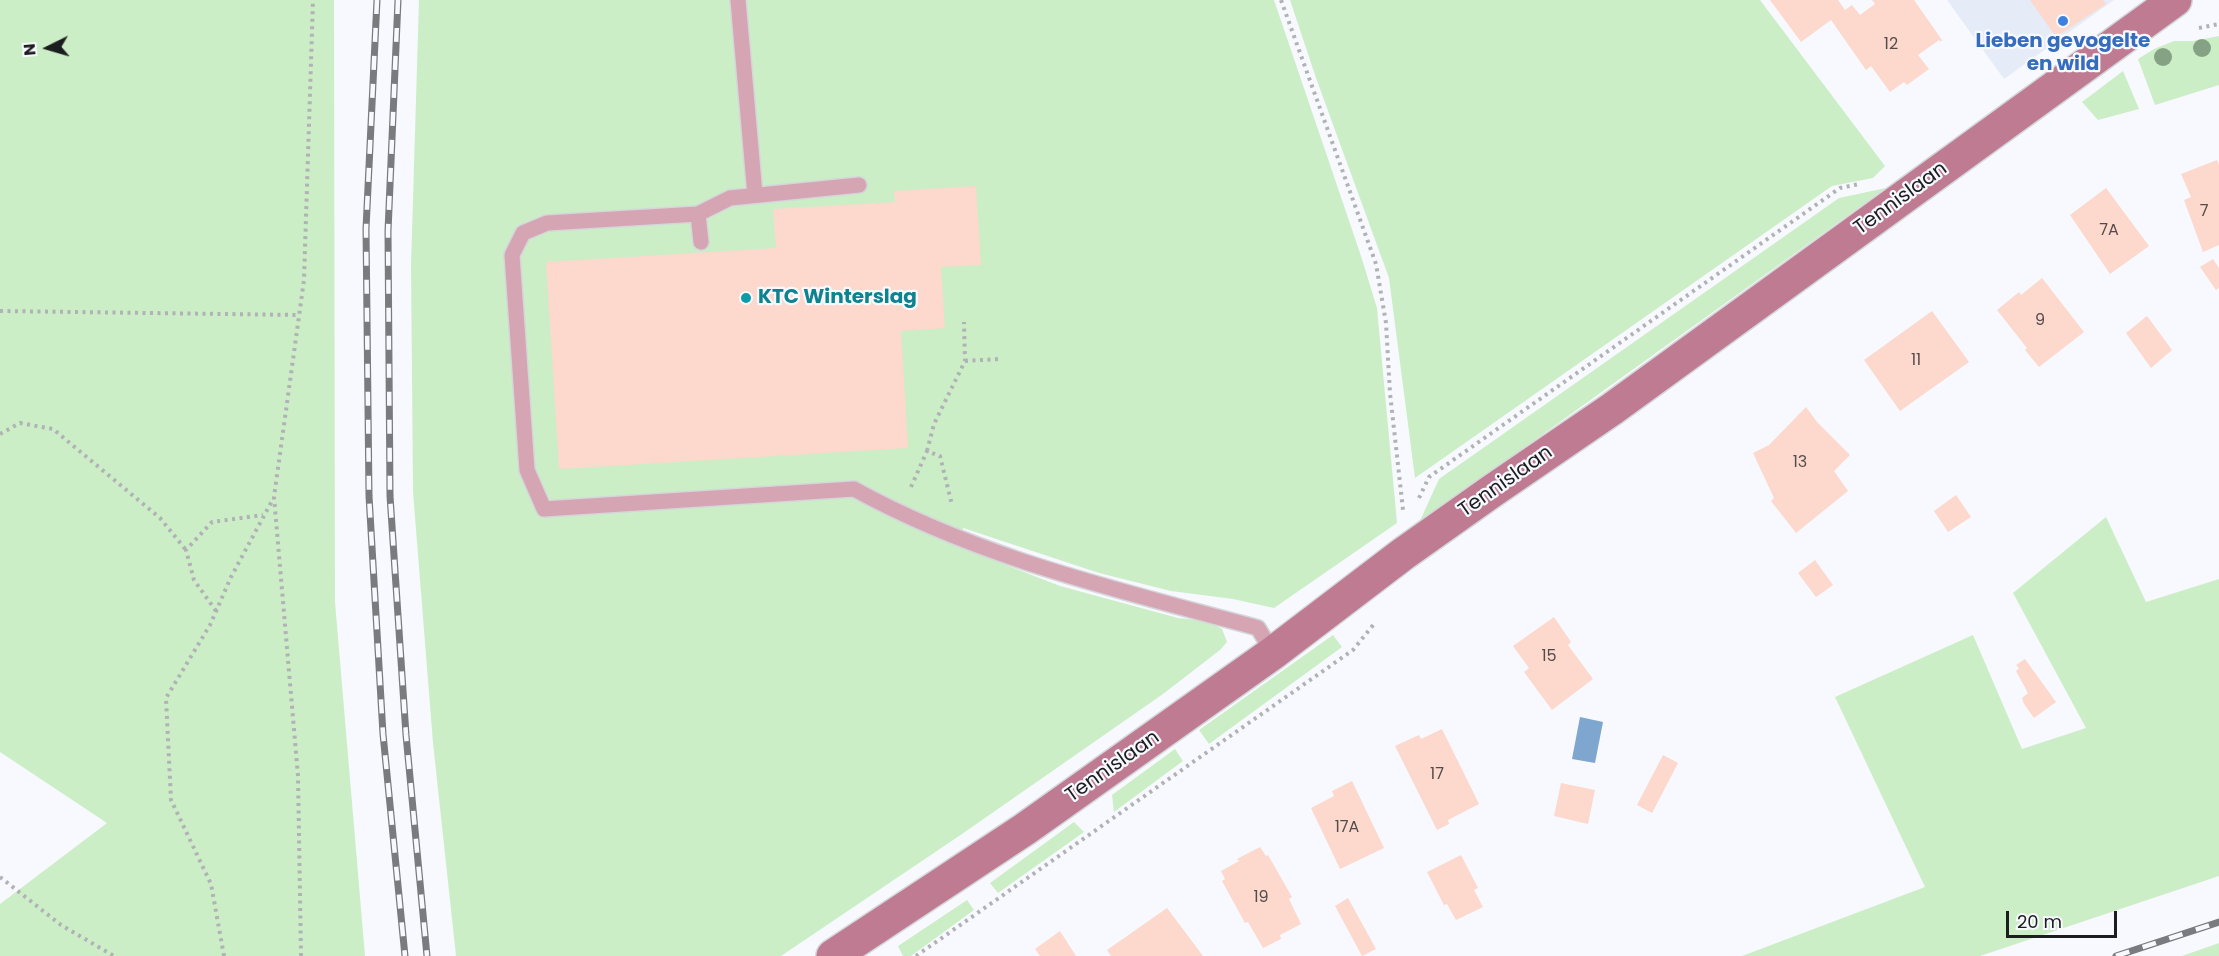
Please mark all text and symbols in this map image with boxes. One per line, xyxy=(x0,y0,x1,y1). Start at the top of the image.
marker: Lieben gevogelte en wild xyxy=(2056,14,2070,28)
north arrow xyxy=(18,18,78,78)
place label: Lieben gevogelte en wild xyxy=(1976,30,2150,77)
house number: 12 xyxy=(1884,35,1898,55)
text: N xyxy=(18,43,42,57)
street label: Tennislaan xyxy=(1850,157,1952,241)
house number: 7 xyxy=(2200,202,2208,222)
house number: 7A xyxy=(2099,221,2119,241)
place label: KTC Winterslag xyxy=(758,286,917,310)
marker: KTC Winterslag xyxy=(739,291,753,305)
house number: 9 xyxy=(2035,311,2045,331)
house number: 11 xyxy=(1911,351,1921,371)
street label: Tennislaan xyxy=(1454,441,1558,523)
house number: 13 xyxy=(1793,453,1807,473)
house number: 15 xyxy=(1541,647,1557,667)
street label: Tennislaan xyxy=(1061,726,1165,808)
house number: 17 xyxy=(1430,765,1444,785)
house number: 17A xyxy=(1335,818,1359,838)
house number: 19 xyxy=(1253,888,1269,908)
scale bar xyxy=(2009,899,2120,937)
text: 20 m xyxy=(2017,909,2062,934)

